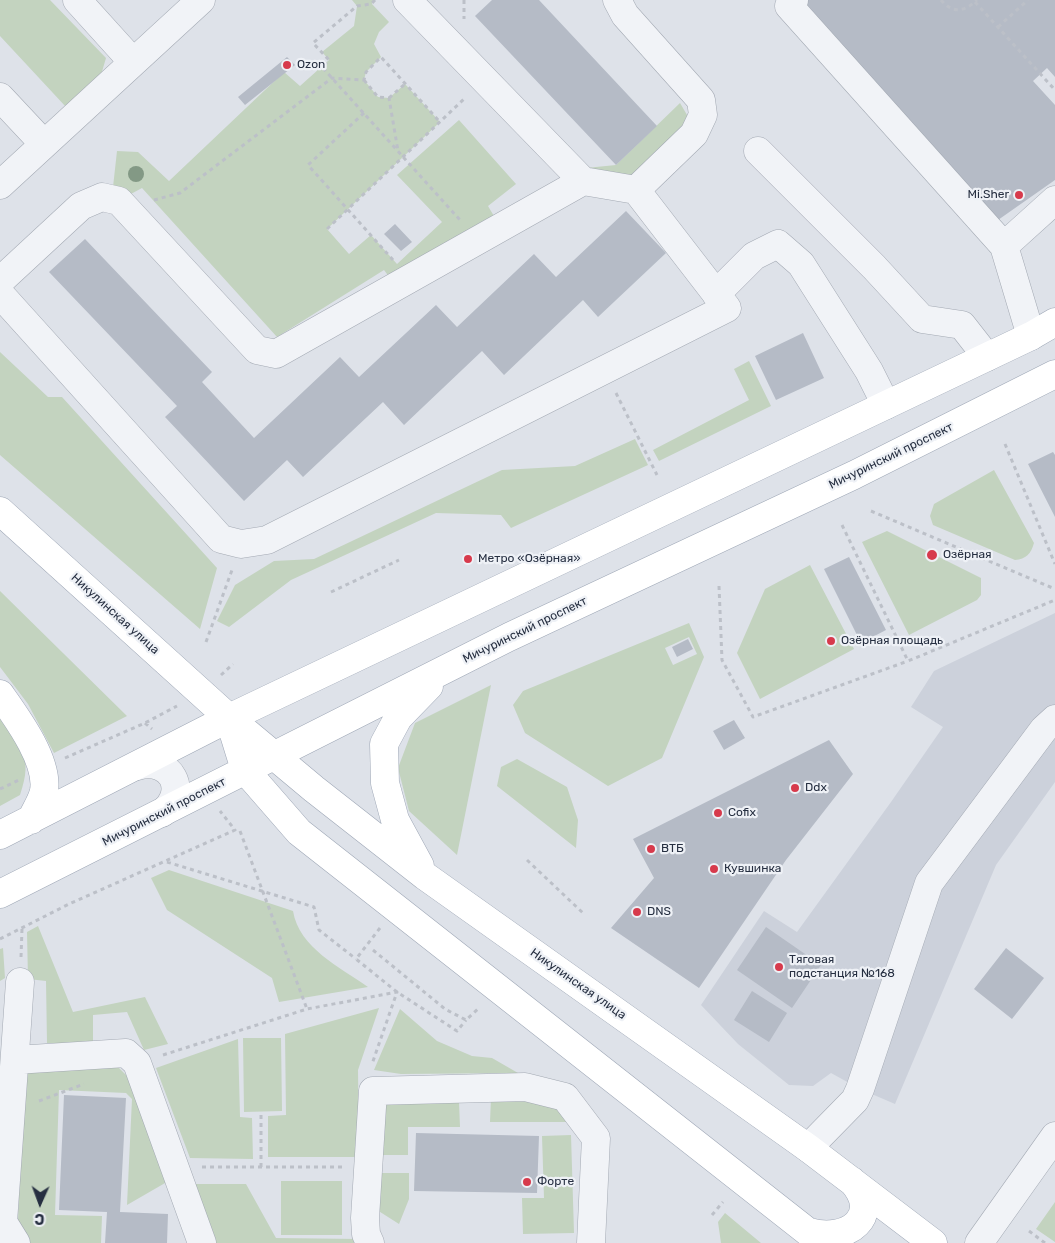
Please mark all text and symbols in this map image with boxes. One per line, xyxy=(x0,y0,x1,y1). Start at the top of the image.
place label: Ozon xyxy=(297,58,325,72)
marker: Ozon xyxy=(281,59,293,71)
place label: Mi.Sher xyxy=(968,188,1009,202)
marker: Mi.Sher xyxy=(1013,189,1025,201)
street label: Мичуринский проспект xyxy=(826,420,956,492)
marker: Озёрная xyxy=(925,548,939,562)
place label: Озёрная xyxy=(943,548,992,562)
place label: Метро «Озёрная» xyxy=(478,552,581,566)
marker: Метро «Озёрная» xyxy=(462,553,474,565)
street label: Никулинская улица xyxy=(68,571,162,657)
street label: Мичуринский проспект xyxy=(460,594,590,666)
place label: Озёрная площадь xyxy=(841,634,943,648)
marker: Озёрная площадь xyxy=(825,635,837,647)
street label: Мичуринский проспект xyxy=(100,775,228,849)
place label: Ddx xyxy=(805,781,827,795)
marker: Ddx xyxy=(789,782,801,794)
place label: Cofix xyxy=(728,806,756,820)
marker: Cofix xyxy=(712,807,724,819)
place label: ВТБ xyxy=(661,842,684,856)
marker: ВТБ xyxy=(645,843,657,855)
place label: Кувшинка xyxy=(724,862,781,876)
marker: Кувшинка xyxy=(708,863,720,875)
place label: DNS xyxy=(647,905,671,919)
marker: DNS xyxy=(631,906,643,918)
street label: Никулинская улица xyxy=(527,945,629,1023)
place label: Тяговая подстанция №168 xyxy=(789,953,895,981)
marker: Тяговая подстанция №168 xyxy=(773,961,785,973)
place label: Форте xyxy=(537,1175,574,1189)
marker: Форте xyxy=(521,1176,533,1188)
north arrow xyxy=(15,1178,65,1228)
text: С xyxy=(34,1210,45,1227)

